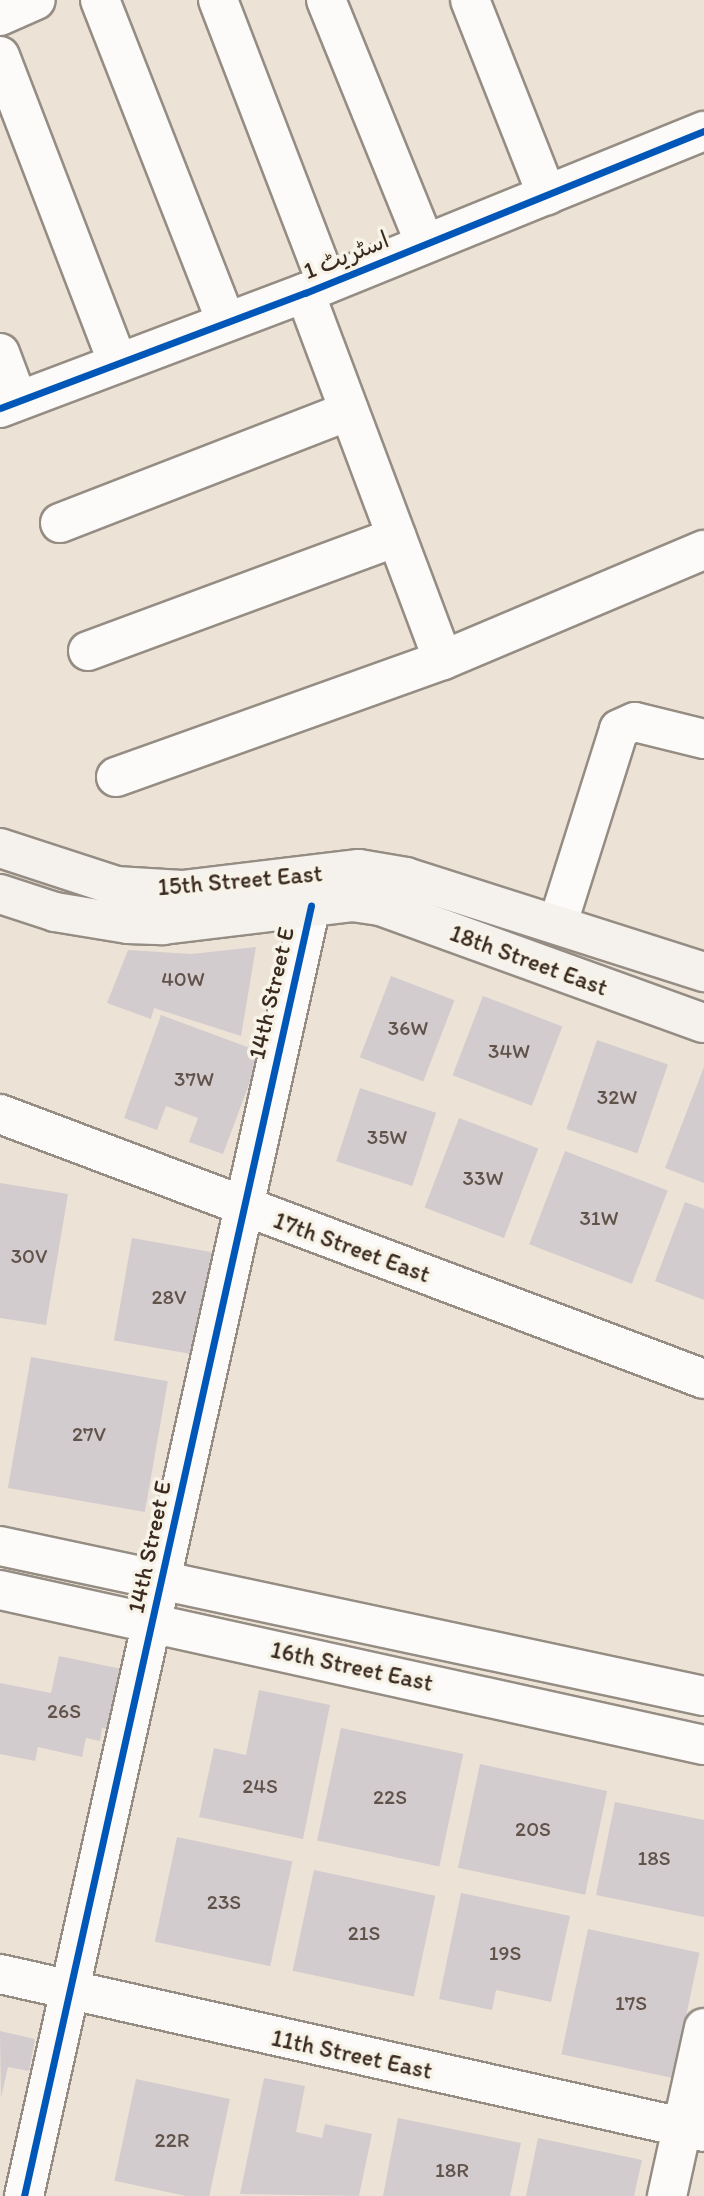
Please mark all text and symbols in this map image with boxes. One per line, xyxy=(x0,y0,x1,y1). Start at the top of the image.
street label: اسٹریٹ 1 xyxy=(299,225,393,285)
street label: 15th Street East xyxy=(157,858,323,902)
street label: 18th Street East xyxy=(446,918,612,1002)
street label: 14th Street E xyxy=(242,924,300,1062)
house number: 40W xyxy=(161,966,205,992)
house number: 36W xyxy=(388,1015,428,1041)
house number: 34W xyxy=(488,1038,530,1064)
house number: 37W xyxy=(174,1066,214,1092)
house number: 32W xyxy=(597,1084,637,1110)
house number: 35W xyxy=(367,1124,407,1150)
house number: 33W xyxy=(463,1165,503,1191)
street label: 17th Street East xyxy=(270,1205,434,1289)
house number: 31W xyxy=(579,1205,619,1231)
house number: 30V xyxy=(11,1243,47,1269)
house number: 28V xyxy=(152,1284,186,1310)
house number: 27V xyxy=(72,1421,106,1447)
street label: 14th Street E xyxy=(121,1478,177,1616)
street label: 16th Street East xyxy=(268,1635,436,1697)
house number: 26S xyxy=(47,1698,81,1724)
house number: 24S xyxy=(242,1773,278,1799)
house number: 22S xyxy=(373,1784,407,1810)
house number: 20S xyxy=(515,1816,551,1842)
house number: 18S xyxy=(637,1845,671,1871)
house number: 23S xyxy=(207,1889,241,1915)
house number: 21S xyxy=(348,1920,380,1946)
house number: 19S xyxy=(489,1940,521,1966)
house number: 17S xyxy=(615,1990,647,2016)
street label: 11th Street East xyxy=(269,2023,435,2085)
house number: 22R xyxy=(155,2127,189,2153)
house number: 18R xyxy=(435,2157,469,2183)

